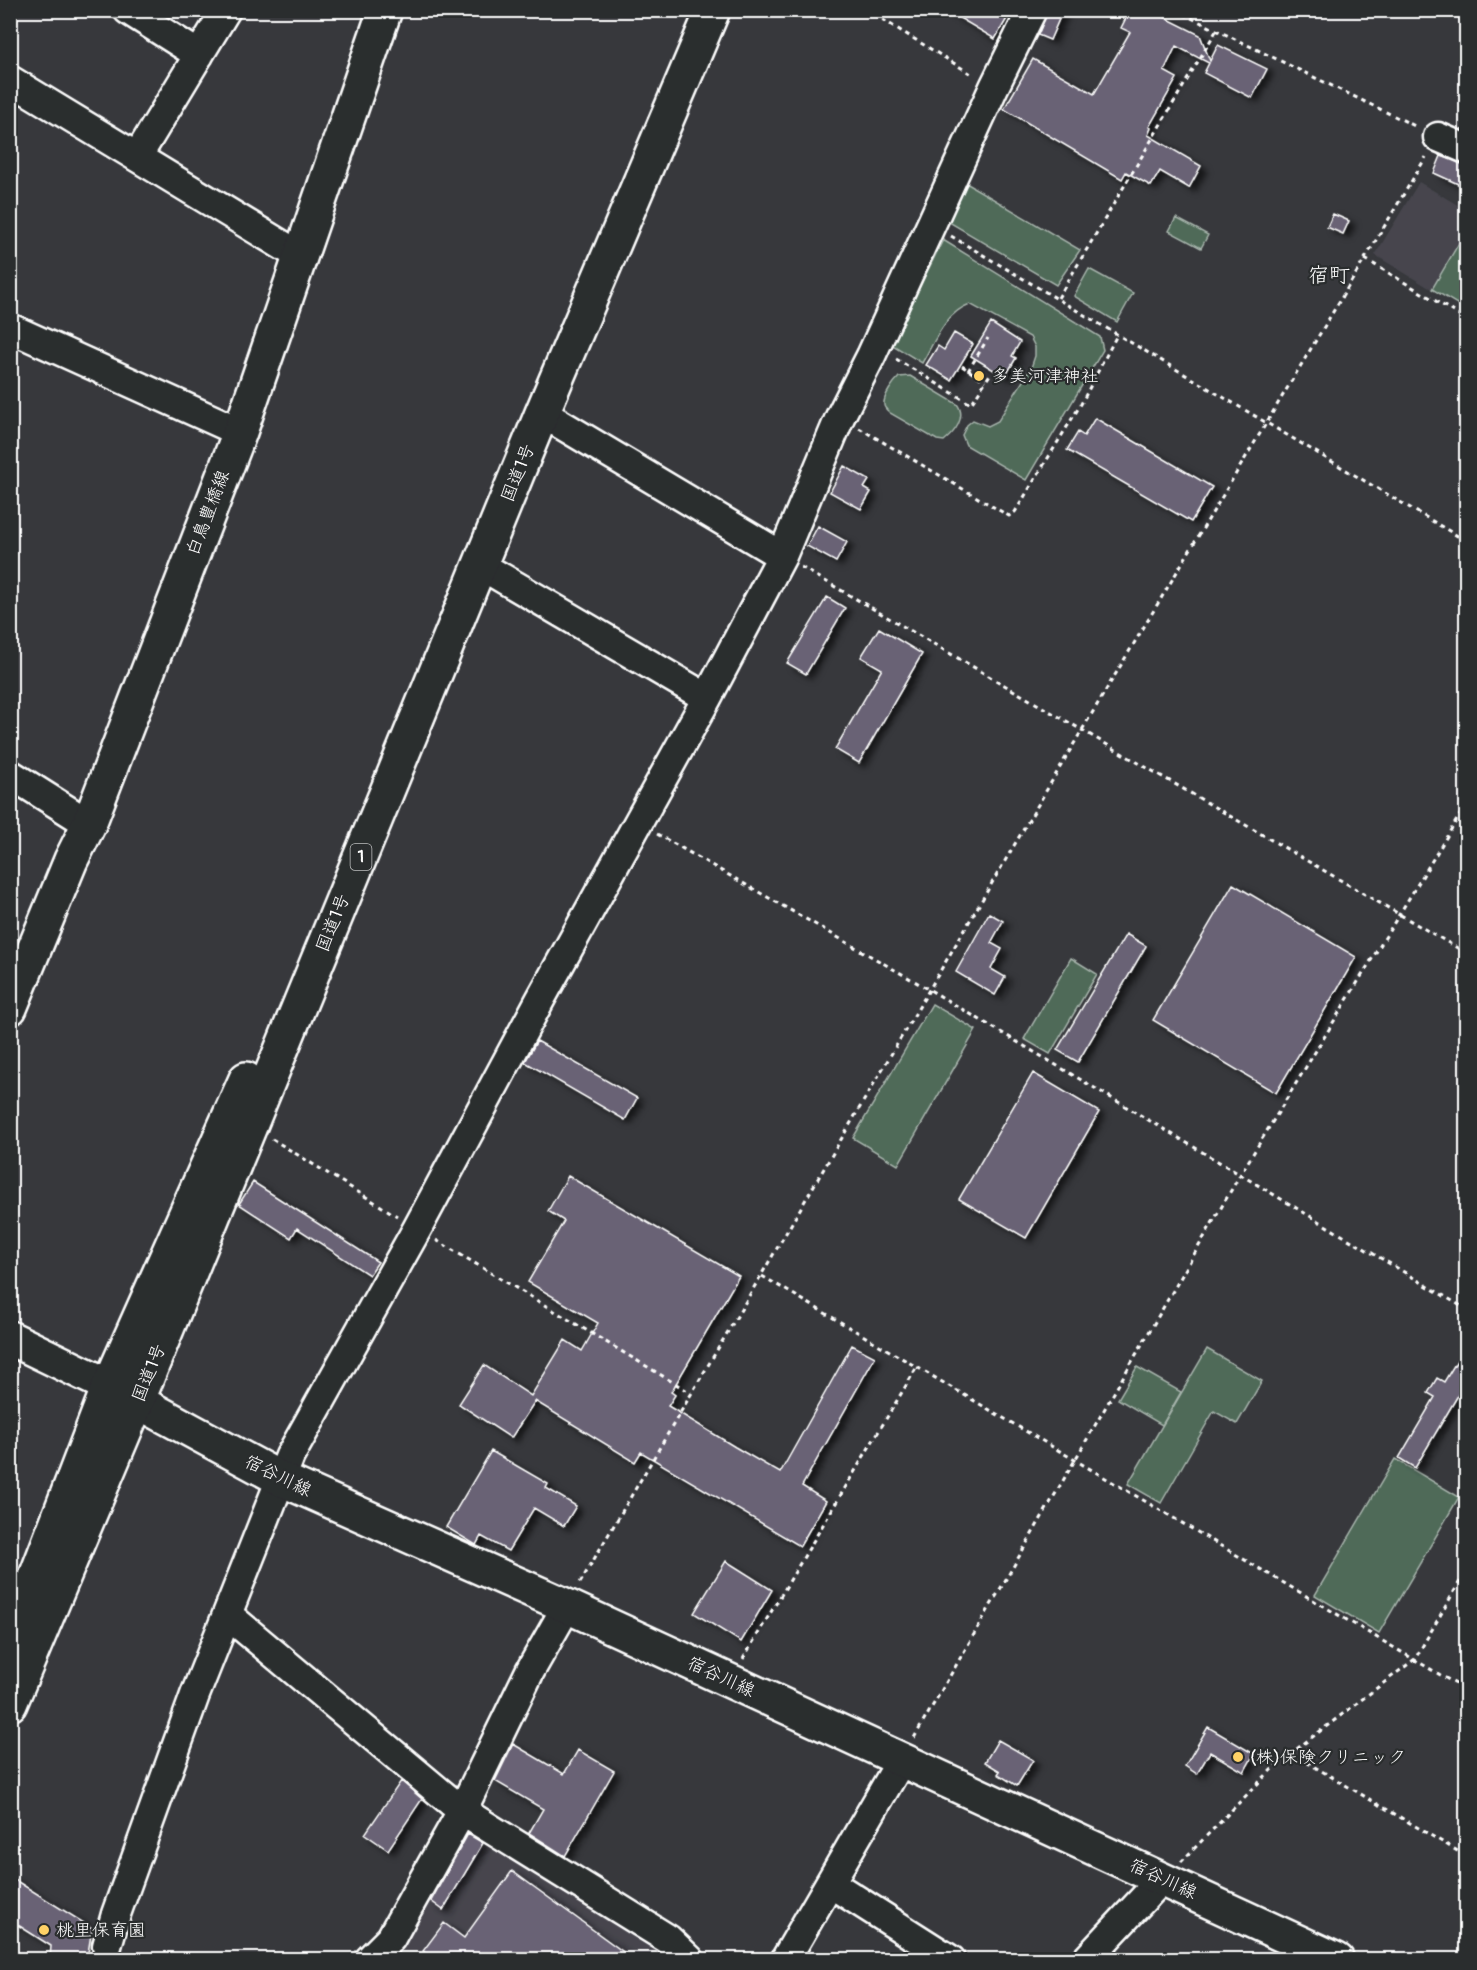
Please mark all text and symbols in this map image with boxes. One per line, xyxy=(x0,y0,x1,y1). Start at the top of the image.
district label: 宿町 xyxy=(1308,262,1350,289)
place label: 多美河津神社 xyxy=(991,365,1099,388)
marker: 多美河津神社 xyxy=(972,369,986,383)
street label: 国道1号 xyxy=(496,440,540,506)
street label: 白鳥豊橋線 xyxy=(181,467,235,559)
road number: 1 xyxy=(350,844,372,870)
street label: 国道1号 xyxy=(311,890,355,956)
street label: 国道1号 xyxy=(127,1340,171,1406)
street label: 宿谷川線 xyxy=(241,1450,315,1502)
street label: 宿谷川線 xyxy=(684,1651,758,1703)
place label: (株)保険クリニック xyxy=(1250,1746,1406,1769)
marker: (株)保険クリニック xyxy=(1231,1750,1245,1764)
street label: 宿谷川線 xyxy=(1126,1853,1200,1905)
place label: 桃里保育園 xyxy=(56,1919,146,1942)
marker: 桃里保育園 xyxy=(37,1923,51,1937)

